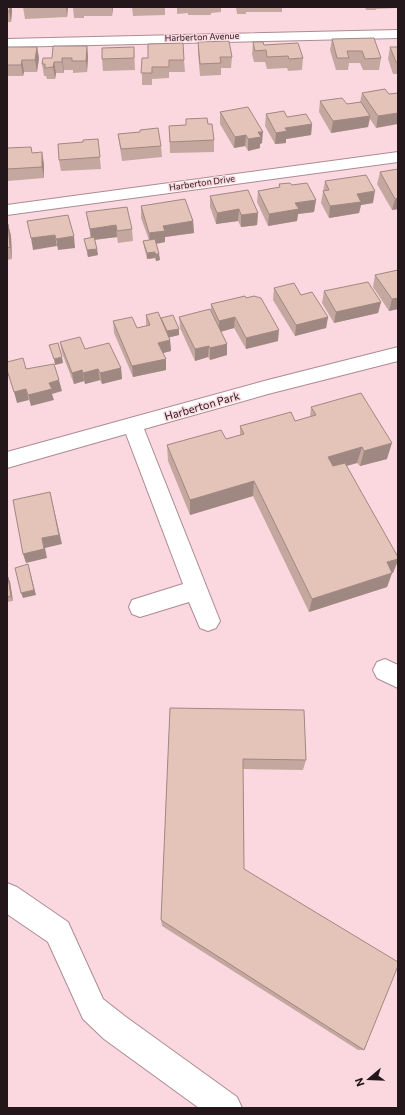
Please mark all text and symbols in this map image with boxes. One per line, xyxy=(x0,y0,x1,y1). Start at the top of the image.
street label: Harberton Avenue xyxy=(165,30,240,43)
street label: Harberton Drive xyxy=(168,172,236,193)
street label: Harberton Park xyxy=(163,389,241,422)
north arrow xyxy=(349,1059,389,1099)
text: N xyxy=(352,1076,367,1088)

